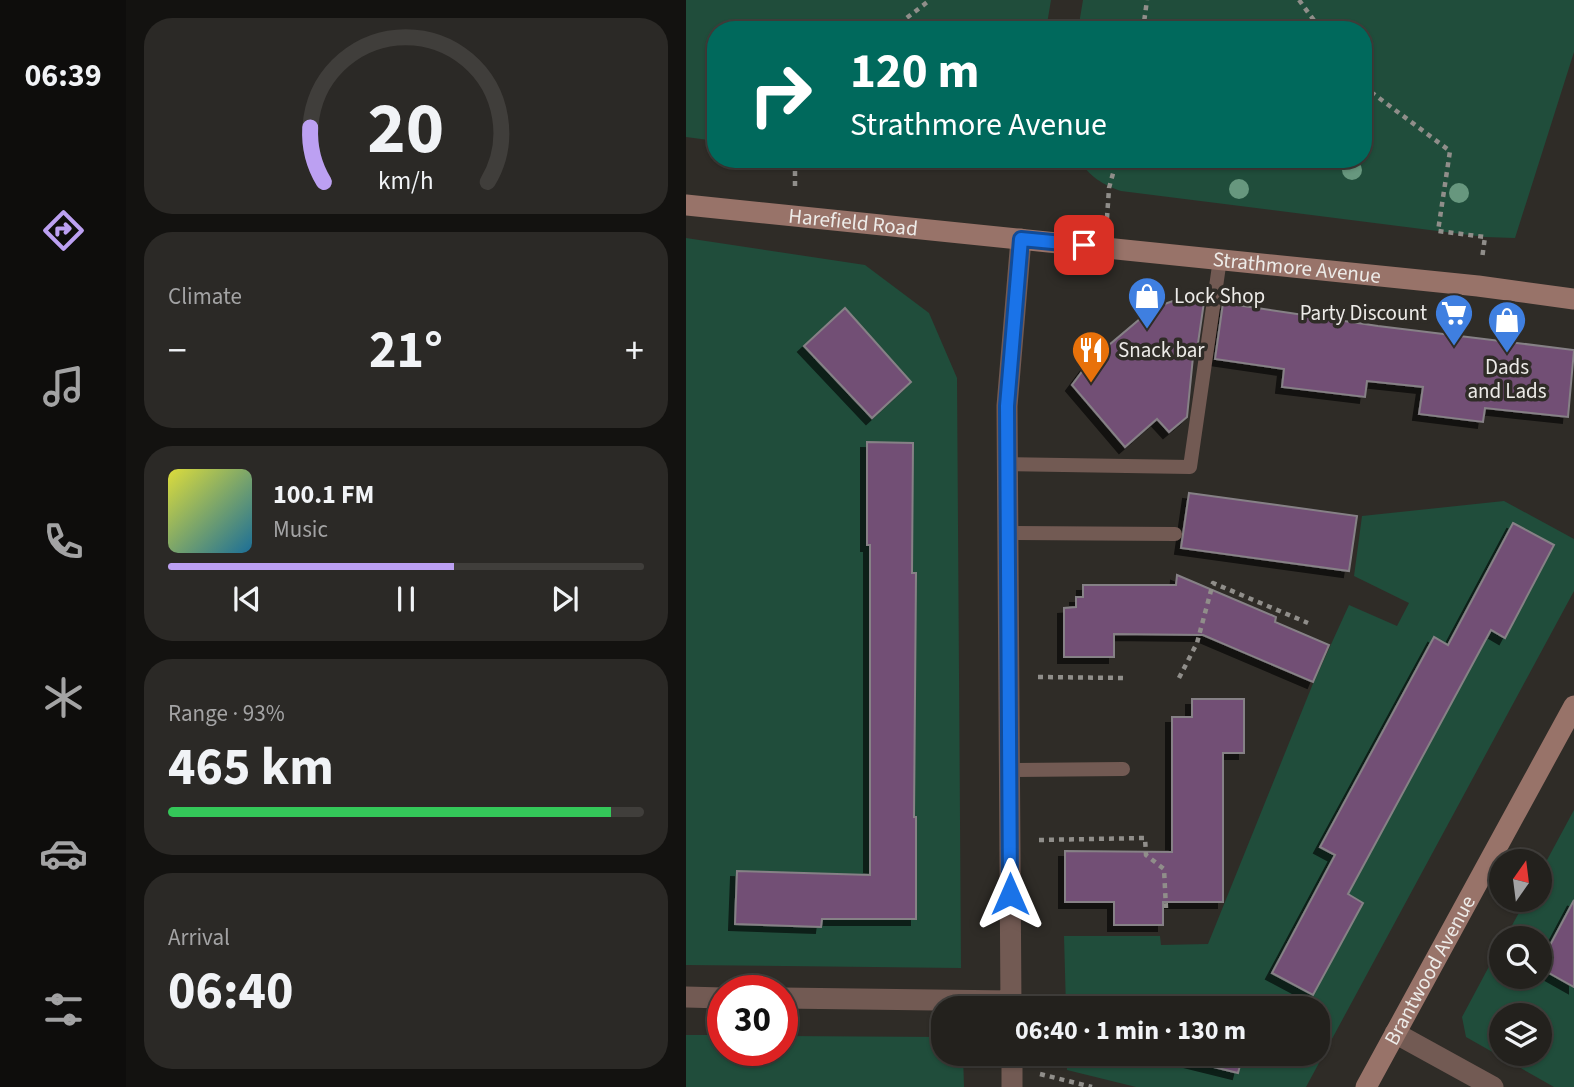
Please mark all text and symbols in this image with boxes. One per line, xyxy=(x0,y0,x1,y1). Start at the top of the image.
text: 120 m xyxy=(850,37,979,107)
icon: right xyxy=(735,49,826,140)
text: 06:39 xyxy=(24,53,102,99)
text: 20 xyxy=(368,77,444,181)
text: Strathmore Avenue xyxy=(850,102,1107,148)
text: km/h xyxy=(378,163,434,199)
street label: Harefield Road xyxy=(787,201,919,244)
icon: directions xyxy=(39,206,88,255)
pin xyxy=(1054,215,1114,275)
icon: arrive xyxy=(1065,226,1103,264)
street label: Strathmore Avenue xyxy=(1211,244,1382,291)
shop icon: Lock Shop xyxy=(1126,275,1168,330)
text: Climate xyxy=(168,280,242,313)
place label: Lock Shop xyxy=(1174,281,1265,311)
supermarket icon: Party Discount xyxy=(1433,292,1475,347)
place label: Party Discount xyxy=(1300,298,1427,328)
shop icon: Dads and Lads xyxy=(1486,299,1528,354)
text: 21° xyxy=(369,314,443,388)
text: − xyxy=(168,324,187,378)
text: + xyxy=(625,324,644,378)
restaurant icon: Snack bar xyxy=(1070,329,1112,384)
place label: Snack bar xyxy=(1118,335,1205,365)
place label: Dads and Lads xyxy=(1467,352,1547,406)
icon: music xyxy=(39,362,88,411)
text: 100.1 FM xyxy=(273,476,374,513)
text: Music xyxy=(273,513,328,546)
icon: phone xyxy=(39,517,88,566)
icon: previous xyxy=(228,580,266,618)
icon: pause xyxy=(387,580,425,618)
icon: next xyxy=(546,580,584,618)
icon: climate xyxy=(39,673,88,722)
text: Range · 93% xyxy=(168,697,285,730)
text: 465 km xyxy=(168,731,334,805)
icon: car xyxy=(39,829,88,878)
north arrow xyxy=(1489,849,1552,912)
map controls xyxy=(1489,849,1552,1066)
position arrow xyxy=(973,857,1047,931)
street label: Brantwood Avenue xyxy=(1377,890,1483,1051)
text: Arrival xyxy=(168,921,230,954)
button: search xyxy=(1489,926,1552,989)
text: 06:40 xyxy=(168,955,293,1029)
speed limit sign: 30 xyxy=(707,975,798,1066)
icon: filters xyxy=(39,985,88,1034)
button: layers xyxy=(1489,1003,1552,1066)
text: 06:40 · 1 min · 130 m xyxy=(1015,1012,1246,1049)

